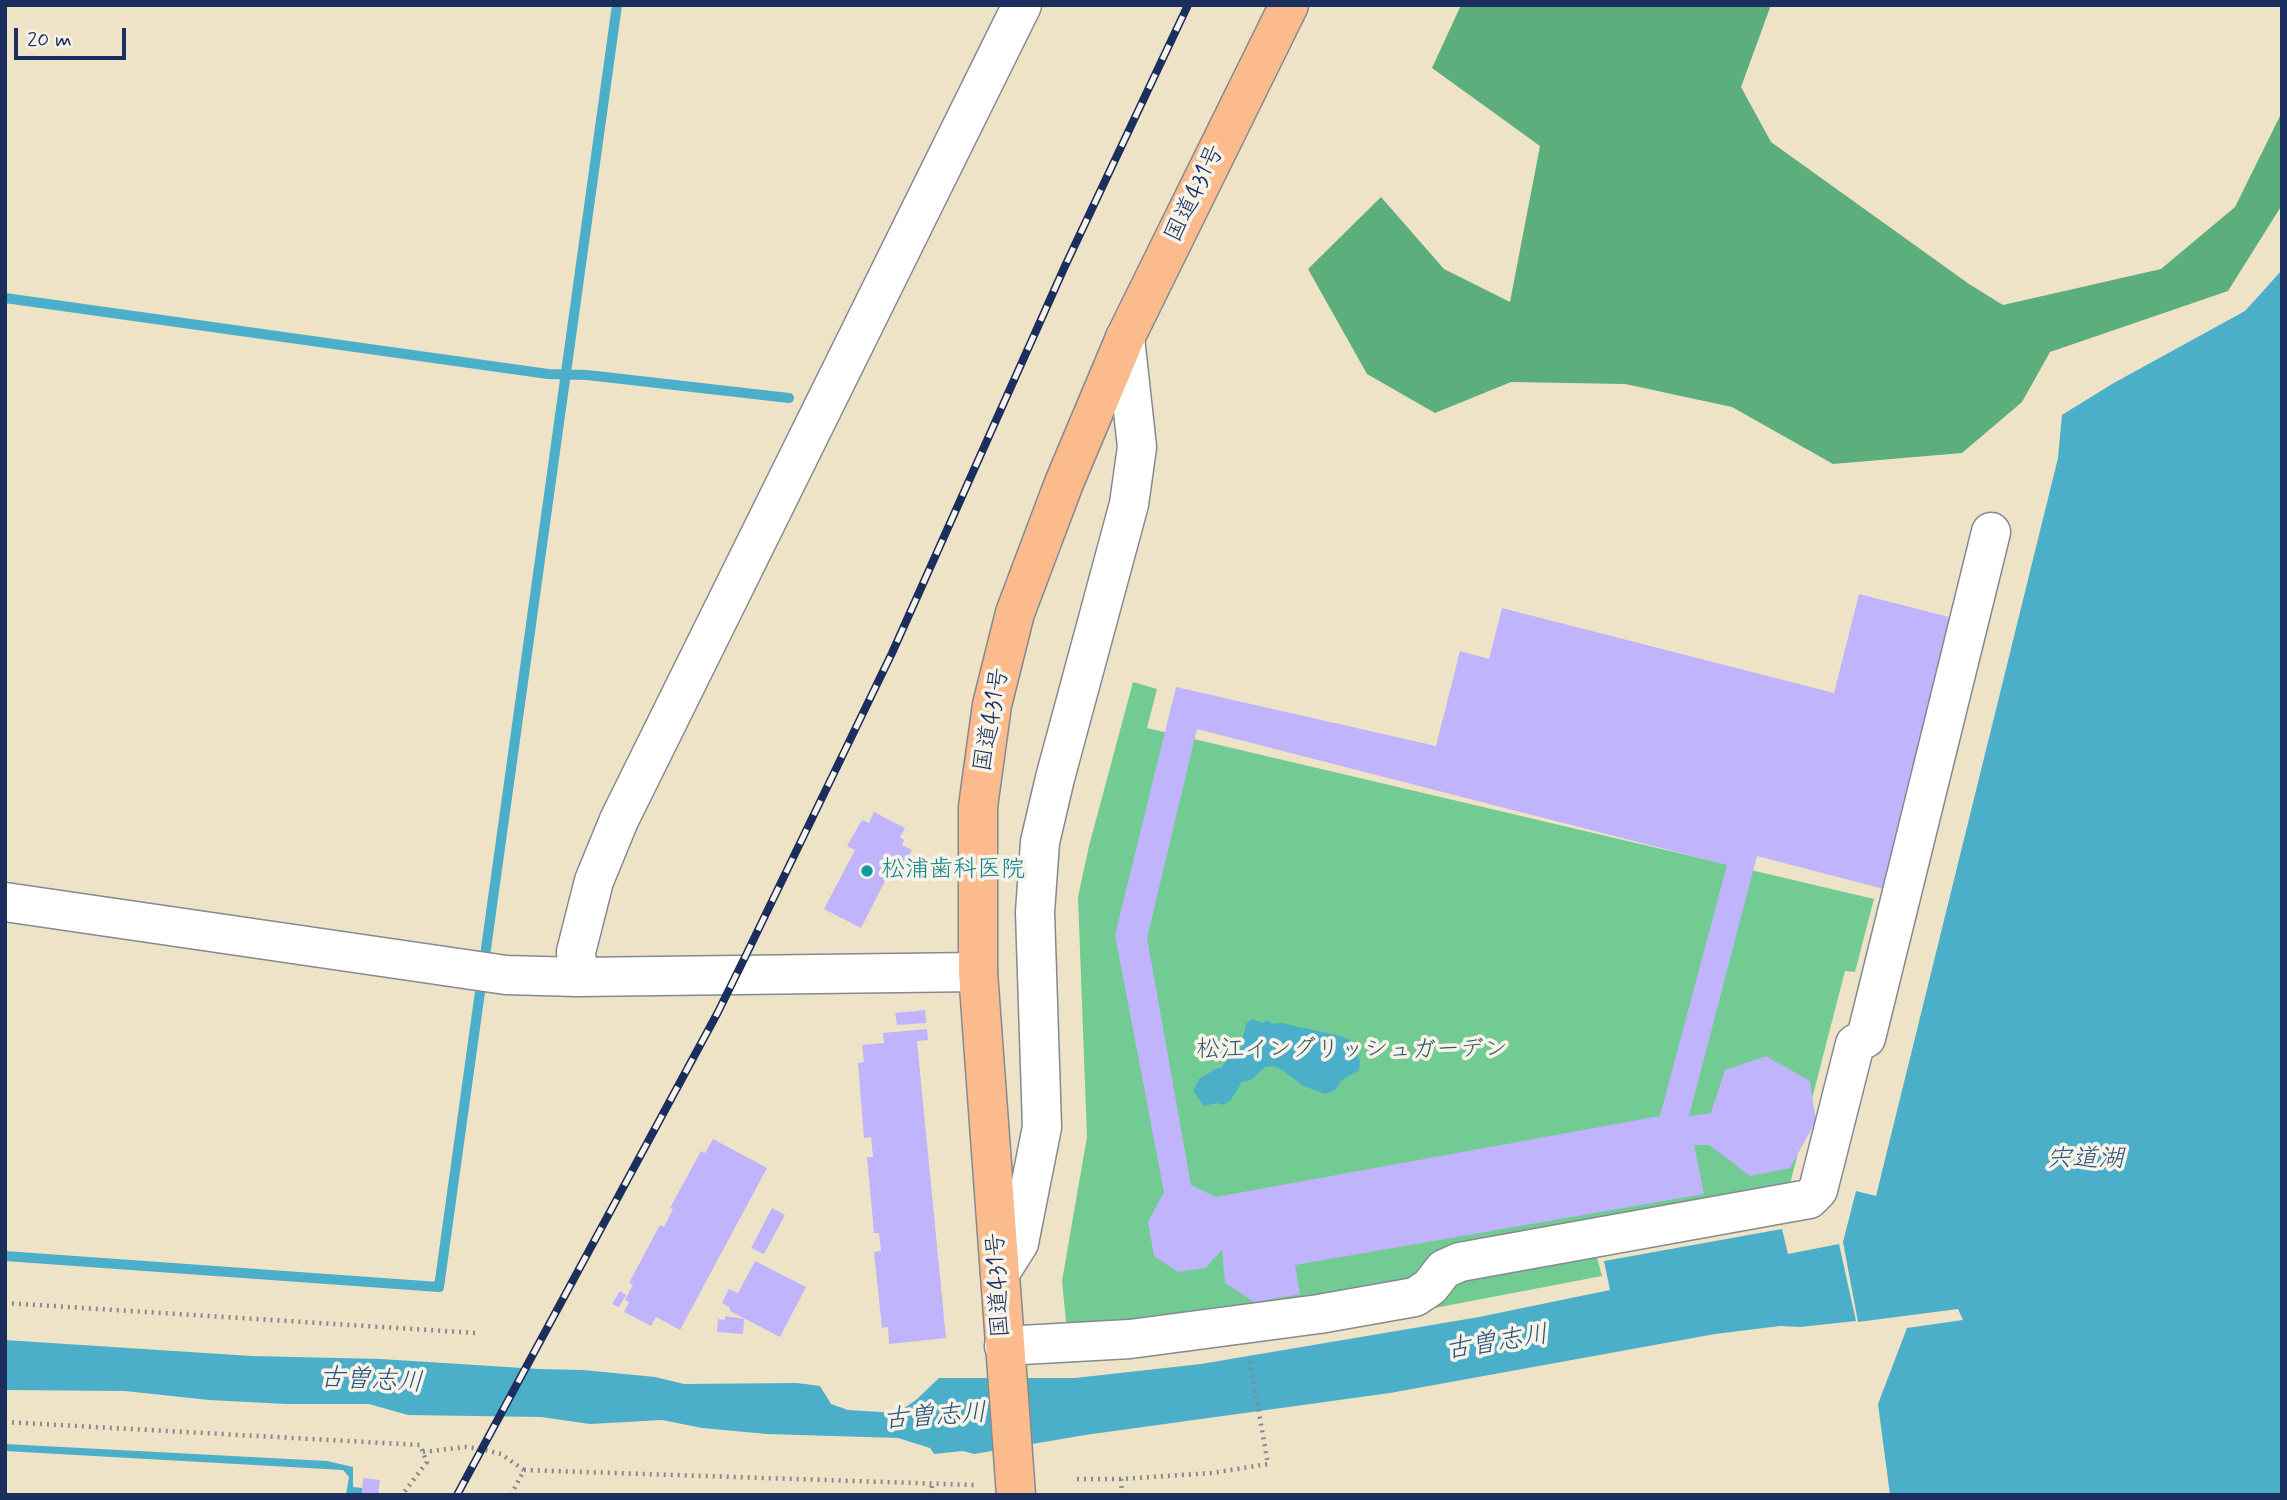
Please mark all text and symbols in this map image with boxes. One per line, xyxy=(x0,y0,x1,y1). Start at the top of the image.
scale bar xyxy=(18,14,130,58)
text: 20 m xyxy=(27,26,72,54)
street label: 国道431号 xyxy=(1160,140,1232,248)
street label: 国道431号 xyxy=(970,666,1016,774)
place label: 松浦歯科医院 xyxy=(881,857,1025,885)
marker: 松浦歯科医院 xyxy=(859,863,875,879)
park label: 松江イングリッシュガーデン xyxy=(1196,1037,1508,1065)
water label: 宍道湖 xyxy=(2046,1145,2124,1177)
street label: 国道431号 xyxy=(983,1232,1017,1338)
water label: 古曽志川 xyxy=(1443,1320,1551,1368)
water label: 古曽志川 xyxy=(318,1364,424,1400)
water label: 古曽志川 xyxy=(882,1399,988,1437)

